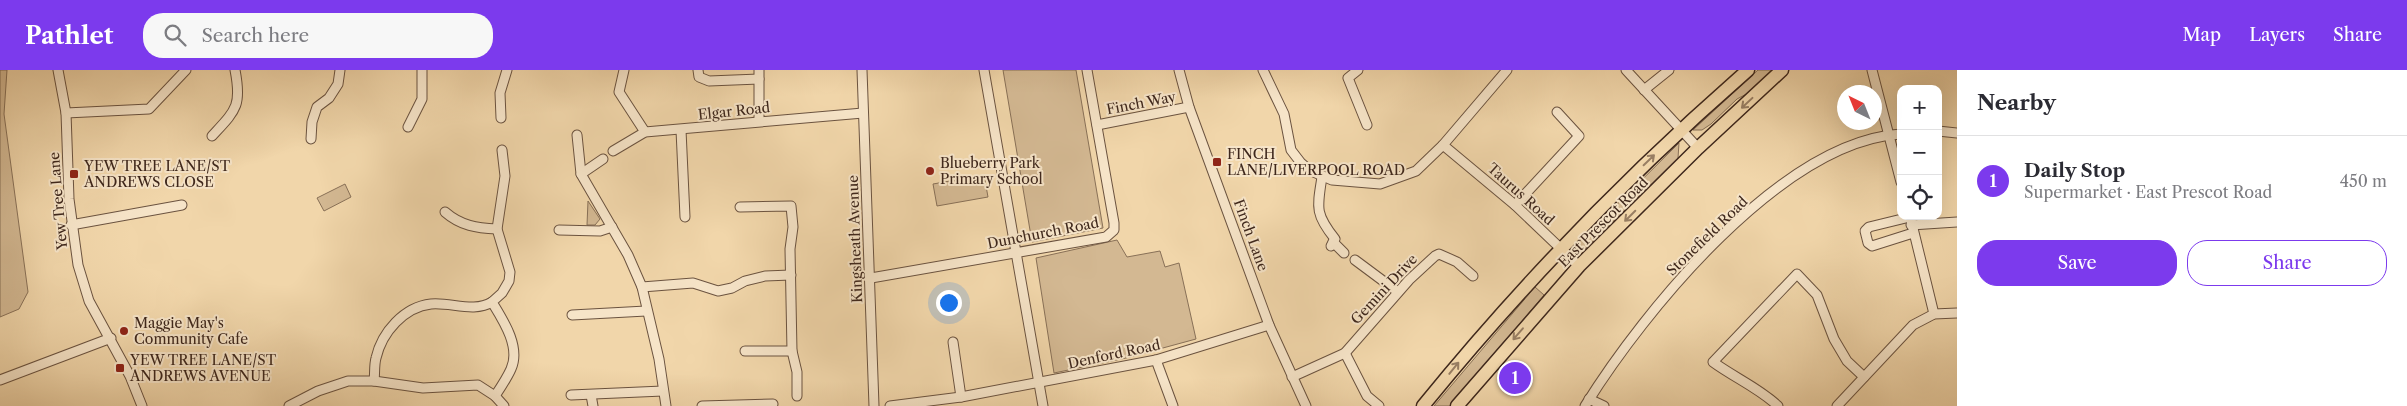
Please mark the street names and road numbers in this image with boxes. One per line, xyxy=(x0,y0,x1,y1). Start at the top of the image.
street label: Finch Way xyxy=(1105,87,1177,119)
street label: Elgar Road xyxy=(697,98,771,124)
street label: Yew Tree Lane xyxy=(45,151,71,252)
street label: Taurus Road xyxy=(1484,159,1559,229)
street label: East Prescot Road xyxy=(1554,173,1652,271)
street label: Kingsheath Avenue xyxy=(844,175,866,303)
street label: Stonefield Road xyxy=(1663,192,1752,279)
street label: Finch Lane xyxy=(1230,197,1272,274)
street label: Dunchurch Road xyxy=(985,213,1101,253)
street label: Gemini Drive xyxy=(1347,250,1421,328)
street label: Denford Road xyxy=(1066,335,1162,373)

